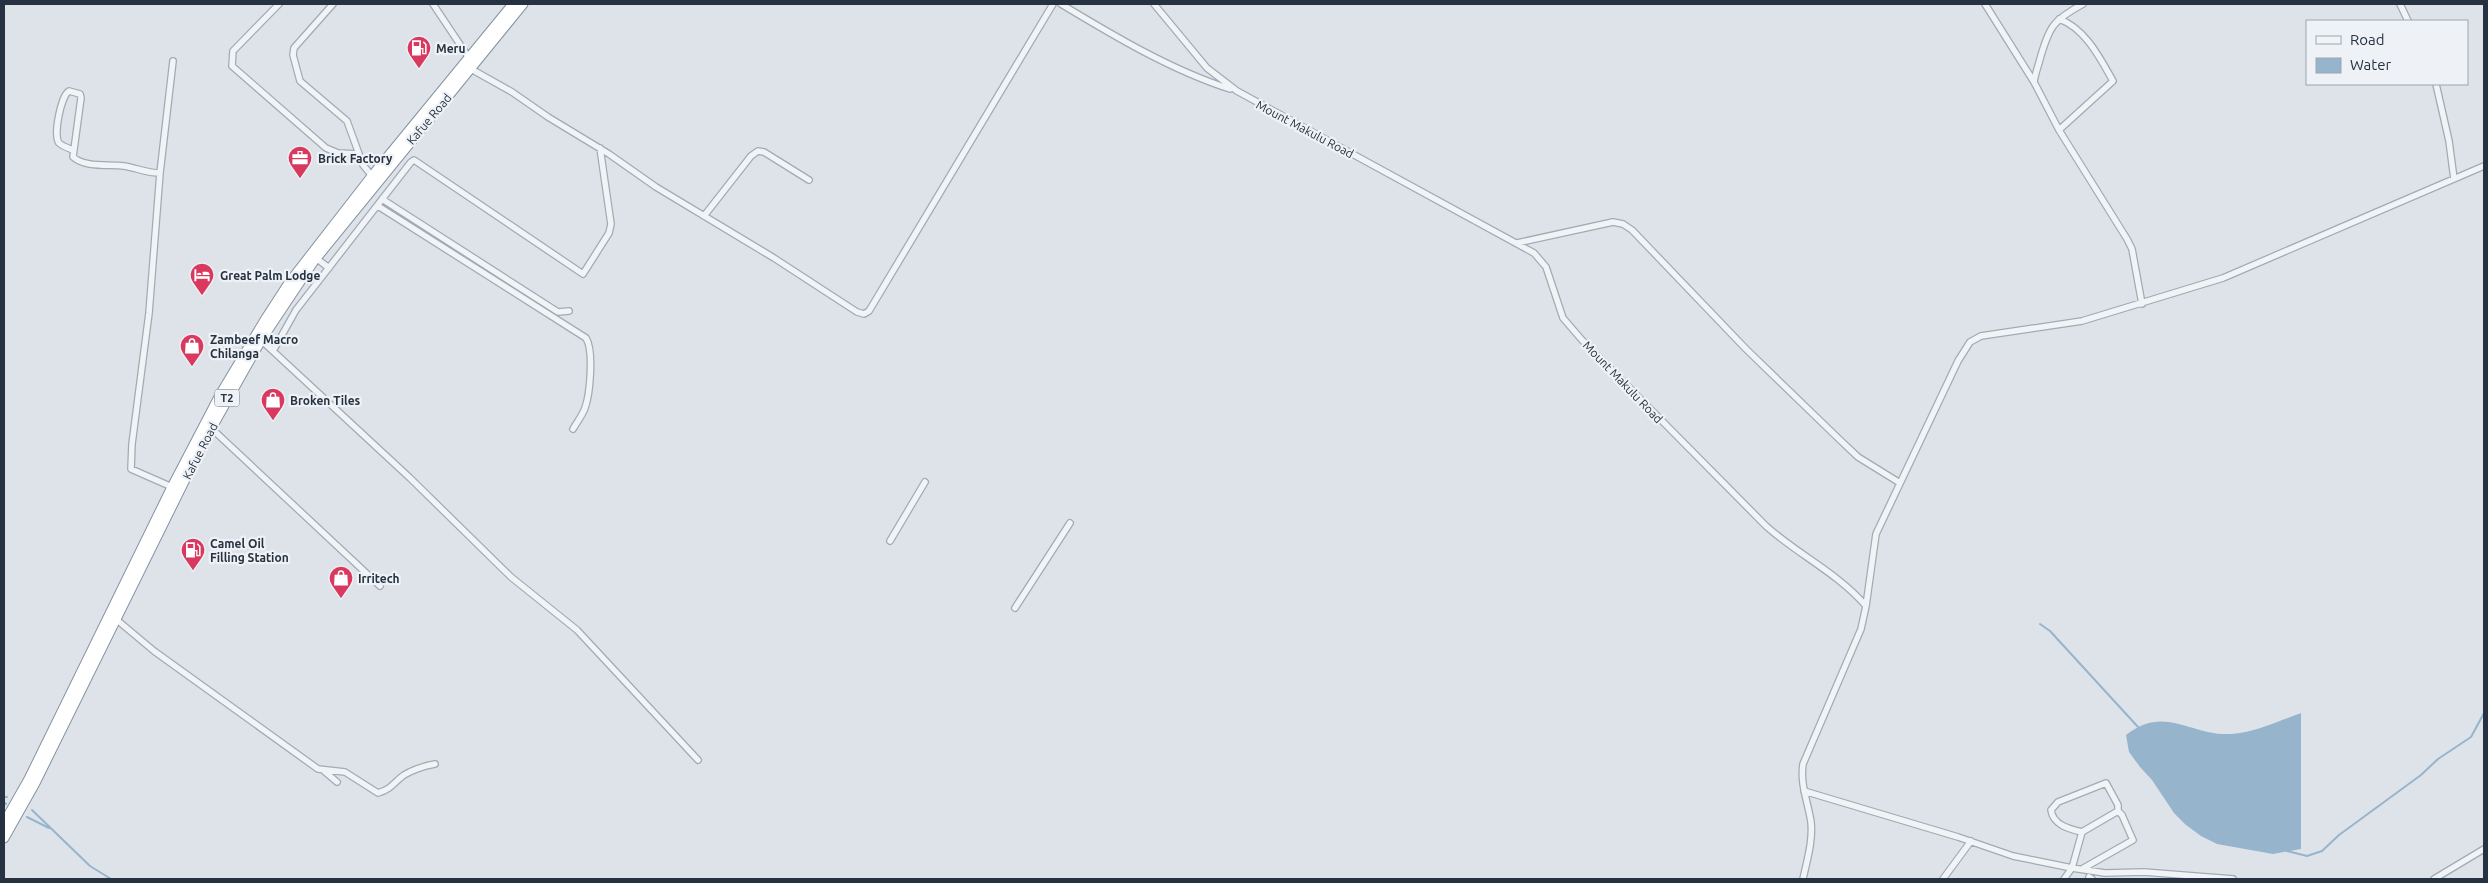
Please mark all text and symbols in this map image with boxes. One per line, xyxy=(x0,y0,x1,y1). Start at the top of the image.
legend xyxy=(2306,20,2468,85)
text: Road xyxy=(2350,31,2385,48)
fuel station icon: Meru xyxy=(406,35,432,69)
place label: Meru xyxy=(436,42,466,55)
text: Water xyxy=(2350,56,2391,73)
street label: Kafue Road xyxy=(404,91,454,147)
street label: Mount Makulu Road xyxy=(1254,98,1356,160)
office icon: Brick Factory xyxy=(287,145,313,179)
place label: Brick Factory xyxy=(318,152,393,165)
hotel icon: Great Palm Lodge xyxy=(189,262,215,296)
place label: Great Palm Lodge xyxy=(220,269,320,282)
shop icon: Zambeef Macro Chilanga xyxy=(179,333,205,367)
place label: Zambeef Macro Chilanga xyxy=(210,333,298,360)
street label: Mount Makulu Road xyxy=(1581,338,1665,426)
shop icon: Broken Tiles xyxy=(260,387,286,421)
road number: T2 xyxy=(214,389,240,406)
place label: Broken Tiles xyxy=(290,394,361,407)
street label: Kafue Road xyxy=(180,420,220,482)
fuel station icon: Camel Oil Filling Station xyxy=(180,537,206,571)
place label: Camel Oil Filling Station xyxy=(210,537,289,564)
shop icon: Irritech xyxy=(328,565,354,599)
place label: Irritech xyxy=(358,572,400,585)

